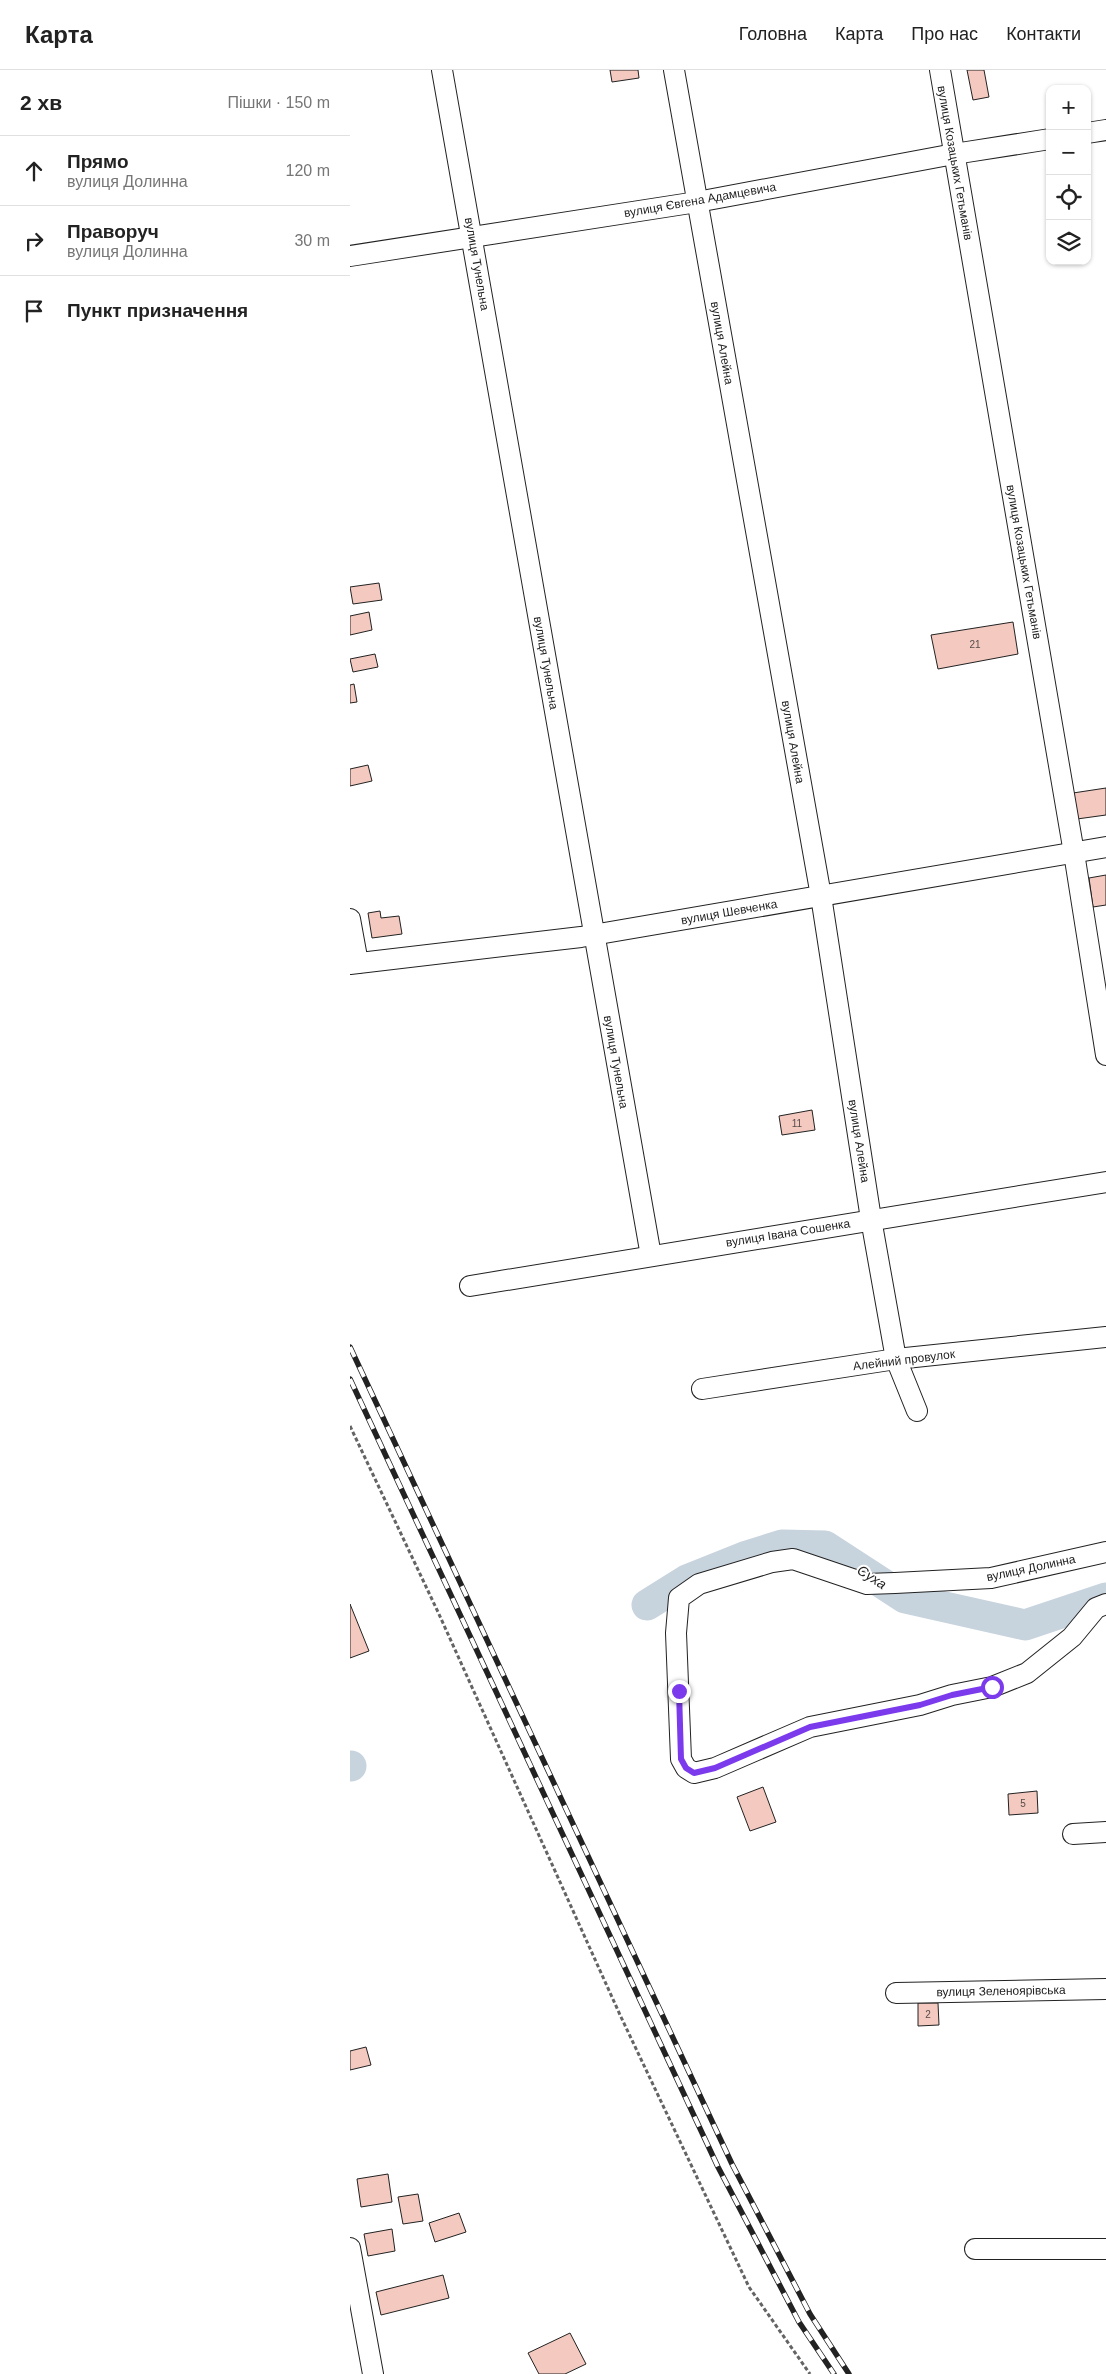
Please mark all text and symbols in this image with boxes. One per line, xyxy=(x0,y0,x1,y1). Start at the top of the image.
text: Карта xyxy=(25,21,93,48)
text: Головна xyxy=(739,24,807,44)
text: Карта xyxy=(835,24,883,44)
text: Про нас xyxy=(911,24,978,44)
text: Контакти xyxy=(1006,24,1081,44)
street label: вулиця Козацьких Гетьманів xyxy=(935,85,975,241)
map controls xyxy=(1046,85,1091,265)
button: + xyxy=(1046,85,1091,130)
text: 2 хв xyxy=(20,91,62,114)
text: Пішки · 150 m xyxy=(227,94,330,111)
button: − xyxy=(1046,130,1091,175)
text: Прямо xyxy=(67,151,129,172)
icon: ahead xyxy=(20,157,48,185)
text: 120 m xyxy=(286,162,330,179)
text: вулиця Долинна xyxy=(67,173,188,190)
button: locate xyxy=(1046,175,1091,220)
street label: вулиця Євгена Адамцевича xyxy=(623,180,777,220)
street label: вулиця Тунельна xyxy=(462,216,492,312)
button: layers xyxy=(1046,220,1091,265)
text: Праворуч xyxy=(67,221,159,242)
icon: right xyxy=(20,227,48,255)
text: 30 m xyxy=(294,232,330,249)
text: вулиця Долинна xyxy=(67,243,188,260)
icon: arrive xyxy=(20,297,48,325)
text: Пункт призначення xyxy=(67,300,248,321)
street label: вулиця Алейна xyxy=(708,300,736,386)
street label: вулиця Козацьких Гетьманів xyxy=(1004,484,1044,640)
street label: вулиця Тунельна xyxy=(531,615,561,711)
house number: 21 xyxy=(969,639,981,650)
street label: вулиця Алейна xyxy=(779,699,807,785)
street label: вулиця Шевченка xyxy=(680,897,779,927)
street label: вулиця Тунельна xyxy=(601,1014,631,1110)
street label: вулиця Алейна xyxy=(846,1098,873,1184)
house number: 11 xyxy=(792,1118,803,1129)
street label: вулиця Івана Сошенка xyxy=(725,1216,851,1250)
street label: Алейний провулок xyxy=(852,1347,956,1373)
street label: вулиця Долинна xyxy=(985,1552,1077,1584)
water label: Суха xyxy=(854,1562,890,1592)
route start xyxy=(981,1676,1004,1699)
route end xyxy=(668,1680,691,1703)
house number: 5 xyxy=(1020,1798,1026,1809)
street label: вулиця Зеленоярівська xyxy=(936,1983,1066,1999)
house number: 2 xyxy=(925,2009,931,2020)

